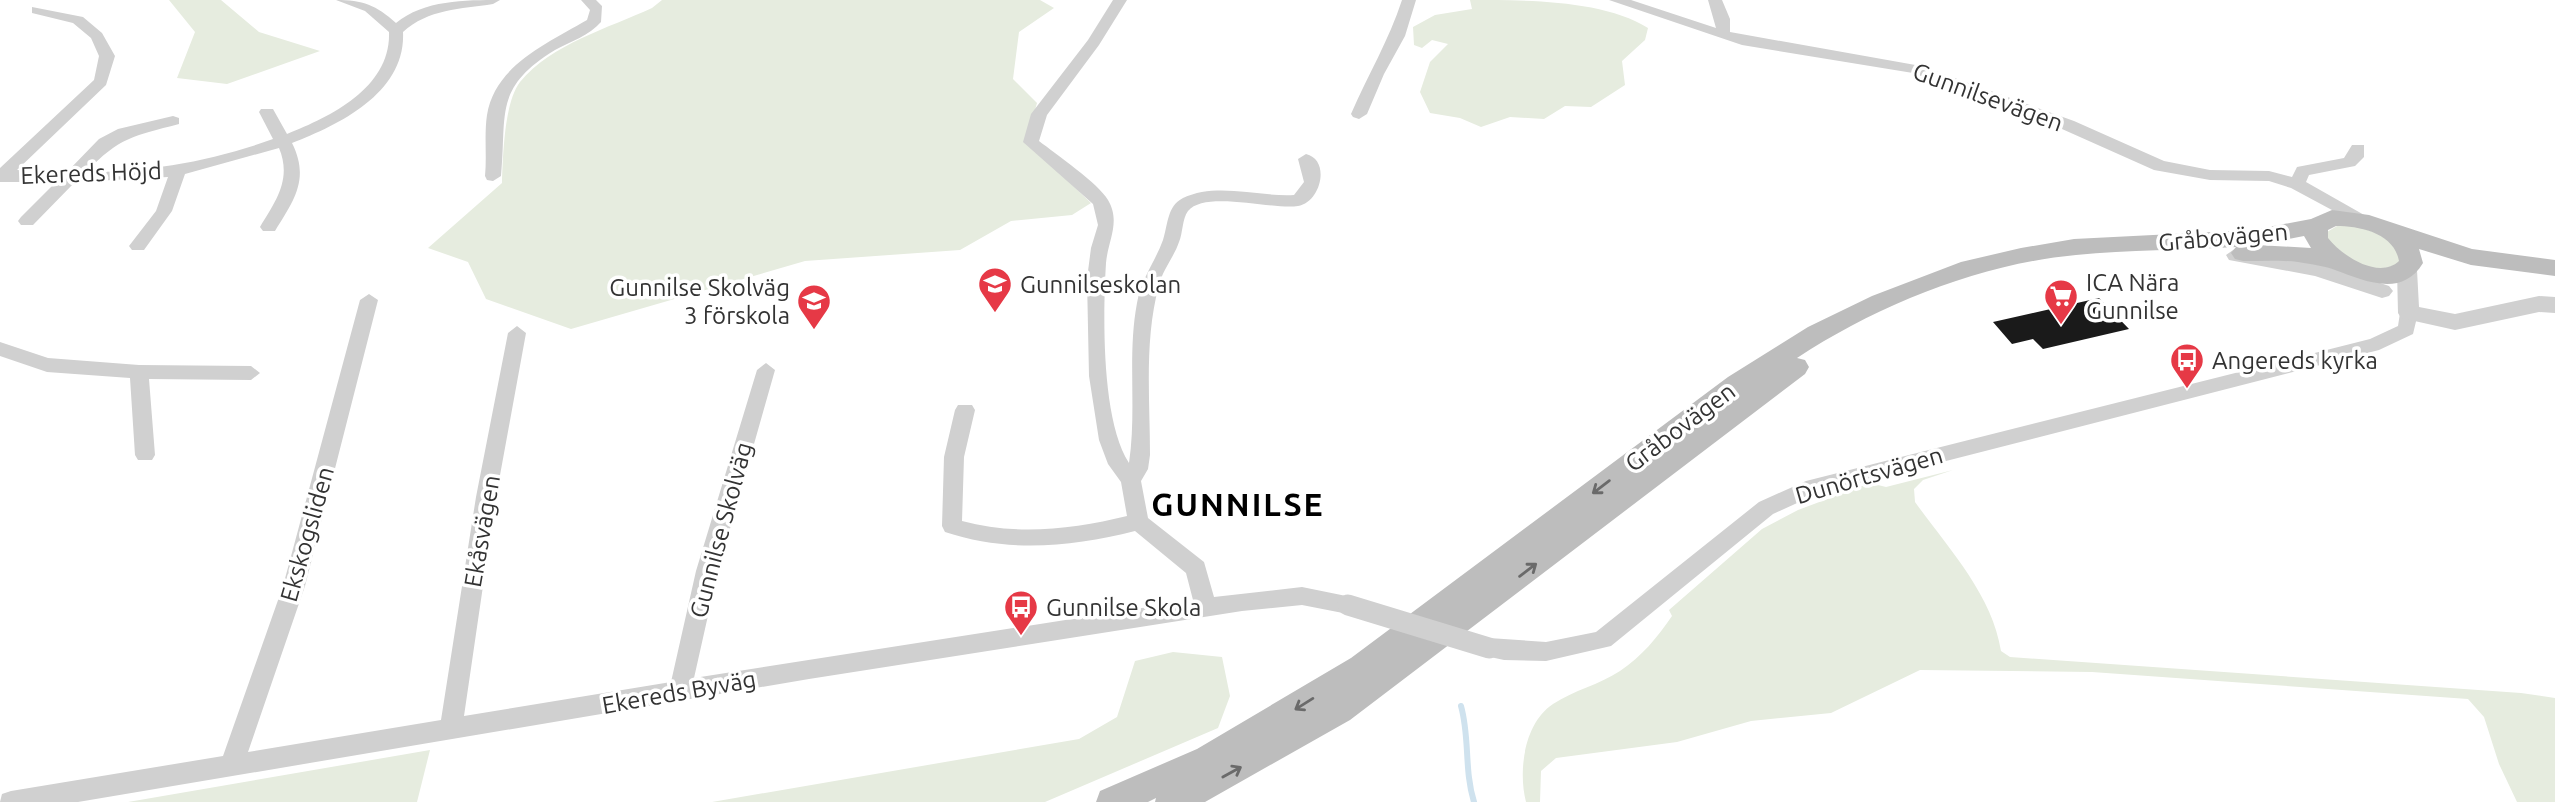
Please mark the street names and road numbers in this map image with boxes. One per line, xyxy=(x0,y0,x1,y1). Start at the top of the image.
street label: Gunnilsevägen xyxy=(1909,57,2067,137)
street label: Ekereds Höjd xyxy=(20,157,162,189)
street label: Gråbovägen xyxy=(2157,218,2289,256)
street label: Gråbovägen xyxy=(1620,377,1740,477)
street label: Gunnilse Skolväg xyxy=(685,439,757,621)
street label: Dunörtsvägen xyxy=(1792,441,1946,509)
street label: Ekskogsliden xyxy=(275,463,339,605)
street label: Ekåsvägen xyxy=(459,473,505,589)
street label: Ekereds Byväg xyxy=(600,665,758,719)

